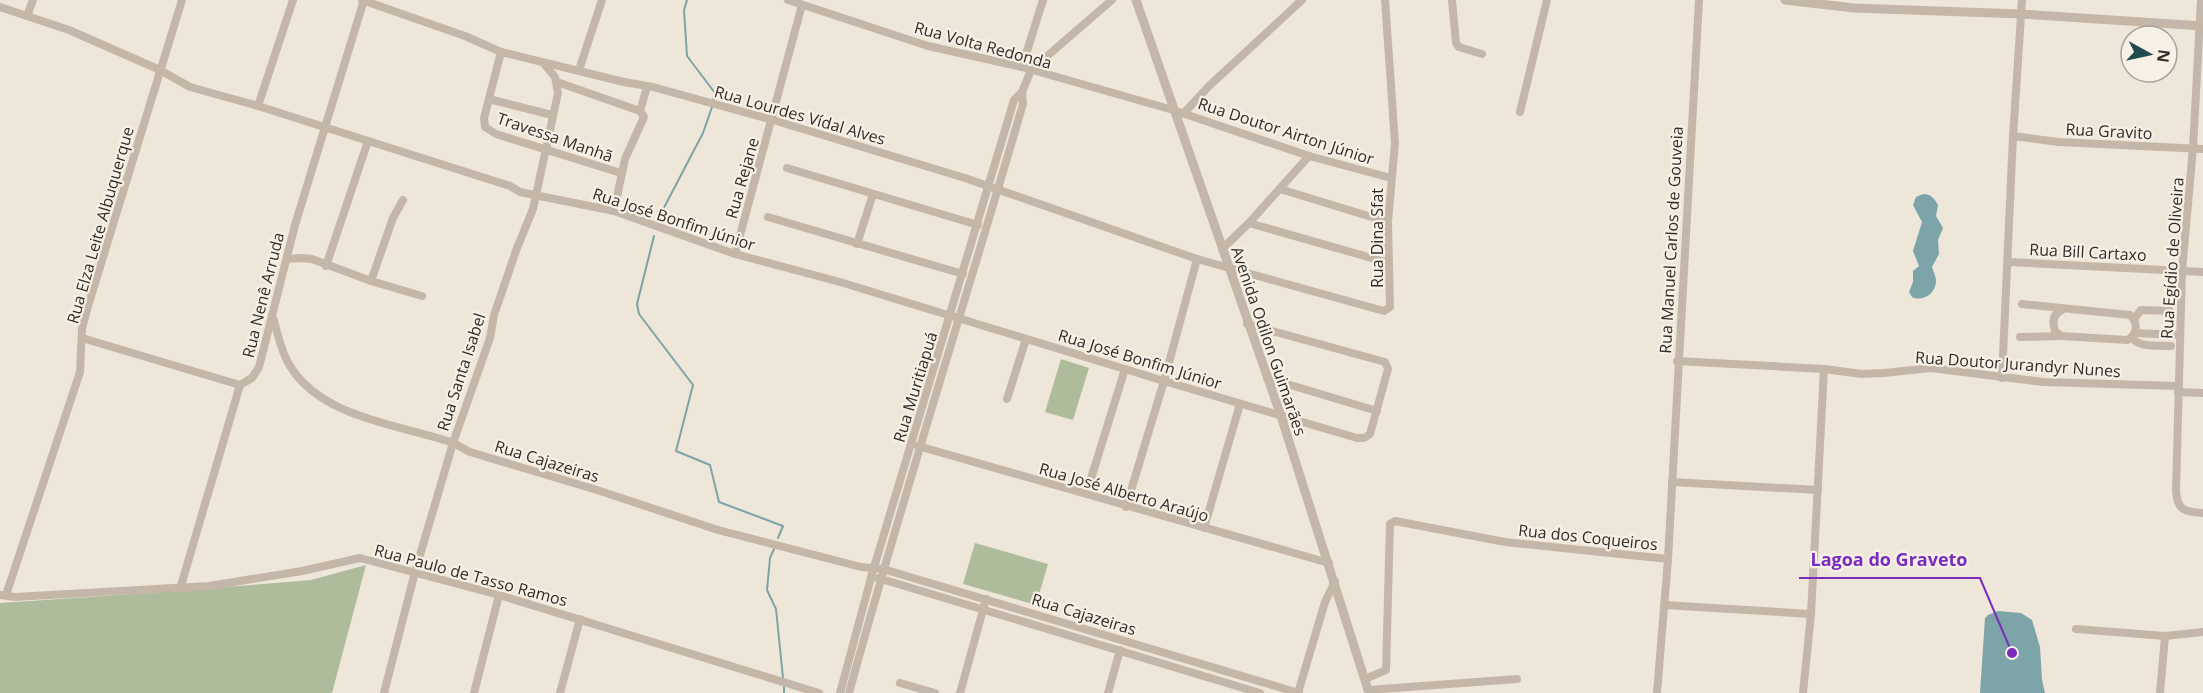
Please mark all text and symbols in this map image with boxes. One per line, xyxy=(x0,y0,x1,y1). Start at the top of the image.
street label: Rua Volta Redonda xyxy=(912,16,1054,74)
north arrow xyxy=(2119,24,2179,84)
text: N xyxy=(2152,48,2176,64)
street label: Rua Lourdes Vídal Alves xyxy=(712,80,888,150)
street label: Rua Doutor Airton Júnior xyxy=(1195,92,1377,170)
street label: Travessa Manhã xyxy=(494,107,616,167)
street label: Rua Gravito xyxy=(2065,118,2153,144)
street label: Rua Elza Leite Albuquerque xyxy=(61,124,139,326)
street label: Rua Manuel Carlos de Gouveia xyxy=(1654,126,1688,354)
street label: Rua Rejane xyxy=(720,135,764,221)
street label: Rua Egídio de Oliveira xyxy=(2155,177,2189,339)
street label: Rua José Bonfim Júnior xyxy=(590,182,759,256)
street label: Rua Dina Sfat xyxy=(1366,188,1388,288)
street label: Rua Nenê Arruda xyxy=(237,230,289,360)
street label: Rua Bill Cartaxo xyxy=(2029,238,2147,266)
street label: Avenida Odilon Guimarães xyxy=(1226,243,1312,439)
street label: Rua Santa Isabel xyxy=(432,310,490,434)
street label: Rua José Bonfim Júnior xyxy=(1056,324,1225,394)
street label: Rua Muritiapuá xyxy=(888,329,942,445)
street label: Rua Doutor Jurandyr Nunes xyxy=(1915,346,2121,382)
street label: Rua Cajazeiras xyxy=(492,435,602,487)
street label: Rua José Alberto Araújo xyxy=(1037,457,1211,527)
street label: Rua dos Coqueiros xyxy=(1517,519,1659,555)
street label: Rua Paulo de Tasso Ramos xyxy=(372,539,570,611)
callout: Lagoa do Graveto xyxy=(1799,542,1980,578)
text: Lagoa do Graveto xyxy=(1810,547,1968,571)
street label: Rua Cajazeiras xyxy=(1029,588,1139,640)

